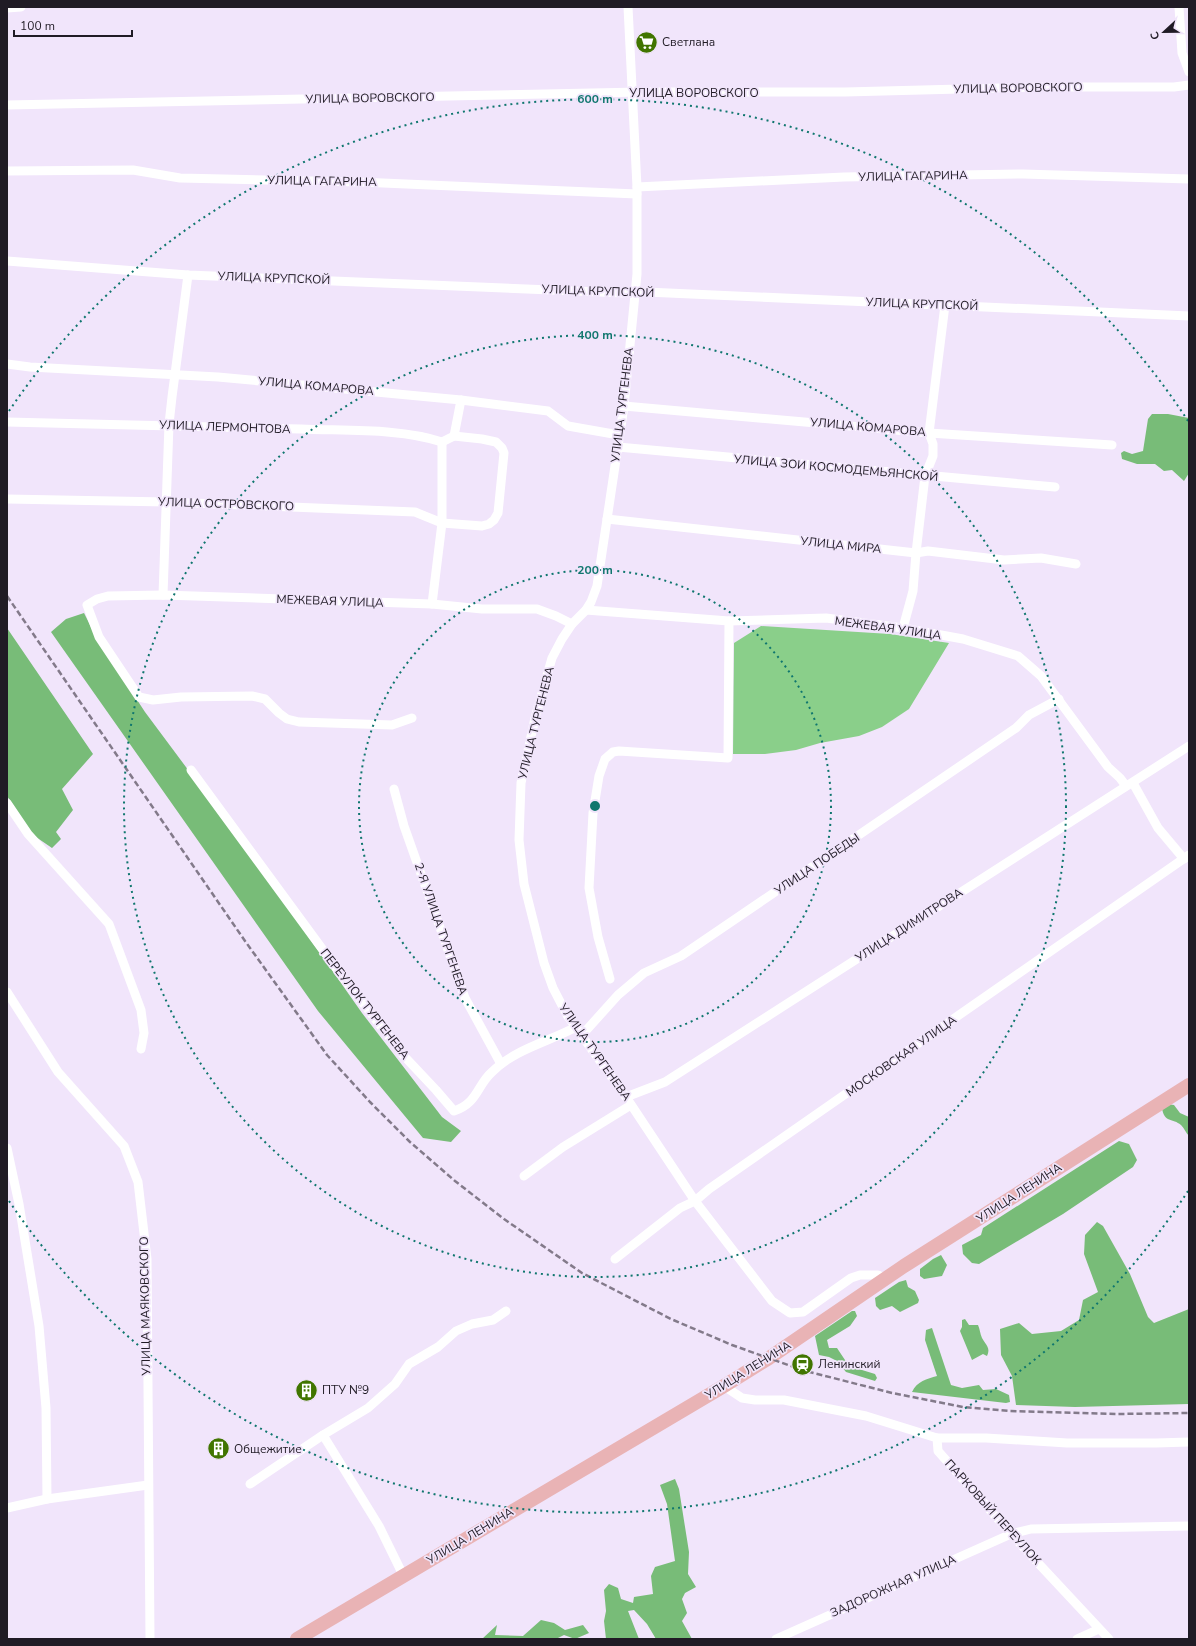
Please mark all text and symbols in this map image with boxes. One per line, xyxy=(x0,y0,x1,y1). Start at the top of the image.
scale bar xyxy=(14,12,132,38)
north arrow xyxy=(1144,12,1184,52)
text: 100 m xyxy=(20,18,55,34)
supermarket icon: Светлана xyxy=(633,29,659,55)
text: С xyxy=(1147,29,1164,42)
place label: Светлана xyxy=(662,34,715,50)
street label: УЛИЦА ВОРОВСКОГО xyxy=(952,79,1083,97)
street label: УЛИЦА ВОРОВСКОГО xyxy=(628,85,759,101)
street label: УЛИЦА ВОРОВСКОГО xyxy=(304,89,435,107)
text: 600 m xyxy=(577,91,613,107)
street label: УЛИЦА ГАГАРИНА xyxy=(857,167,968,185)
street label: УЛИЦА ГАГАРИНА xyxy=(266,172,377,190)
street label: УЛИЦА КРУПСКОЙ xyxy=(216,268,331,288)
street label: УЛИЦА КРУПСКОЙ xyxy=(540,281,655,301)
street label: УЛИЦА КРУПСКОЙ xyxy=(864,294,979,314)
text: 400 m xyxy=(577,327,613,343)
street label: УЛИЦА ТУРГЕНЕВА xyxy=(607,346,637,464)
street label: УЛИЦА КОМАРОВА xyxy=(256,373,375,399)
street label: УЛИЦА КОМАРОВА xyxy=(808,414,927,440)
street label: УЛИЦА ЛЕРМОНТОВА xyxy=(158,417,291,437)
street label: УЛИЦА ЗОИ КОСМОДЕМЬЯНСКОЙ xyxy=(732,451,939,485)
street label: УЛИЦА ОСТРОВСКОГО xyxy=(157,494,294,514)
street label: УЛИЦА МИРА xyxy=(799,533,883,557)
text: 200 m xyxy=(577,562,613,578)
street label: МЕЖЕВАЯ УЛИЦА xyxy=(276,591,384,611)
street label: МЕЖЕВАЯ УЛИЦА xyxy=(834,613,943,643)
street label: УЛИЦА ТУРГЕНЕВА xyxy=(514,665,558,782)
centre of rings xyxy=(588,799,602,813)
street label: УЛИЦА ПОБЕДЫ xyxy=(770,830,863,899)
street label: 2-Я УЛИЦА ТУРГЕНЕВА xyxy=(411,861,471,998)
street label: УЛИЦА ДИМИТРОВА xyxy=(851,884,966,966)
street label: ПЕРЕУЛОК ТУРГЕНЕВА xyxy=(317,945,413,1063)
street label: УЛИЦА ТУРГЕНЕВА xyxy=(555,999,635,1104)
street label: МОСКОВСКАЯ УЛИЦА xyxy=(842,1012,960,1100)
street label: УЛИЦА ЛЕНИНА xyxy=(972,1159,1065,1227)
street label: УЛИЦА МАЯКОВСКОГО xyxy=(136,1236,154,1377)
street label: УЛИЦА ЛЕНИНА xyxy=(701,1337,794,1403)
station icon: Ленинский xyxy=(789,1351,815,1377)
place label: Ленинский xyxy=(818,1356,881,1372)
building icon: ПТУ №9 xyxy=(293,1377,319,1403)
place label: ПТУ №9 xyxy=(322,1382,369,1398)
building icon: Общежитие xyxy=(206,1436,232,1462)
place label: Общежитие xyxy=(234,1441,302,1457)
street label: ПАРКОВЫЙ ПЕРЕУЛОК xyxy=(941,1456,1045,1568)
street label: УЛИЦА ЛЕНИНА xyxy=(423,1504,517,1569)
street label: ЗАДОРОЖНАЯ УЛИЦА xyxy=(828,1551,959,1621)

